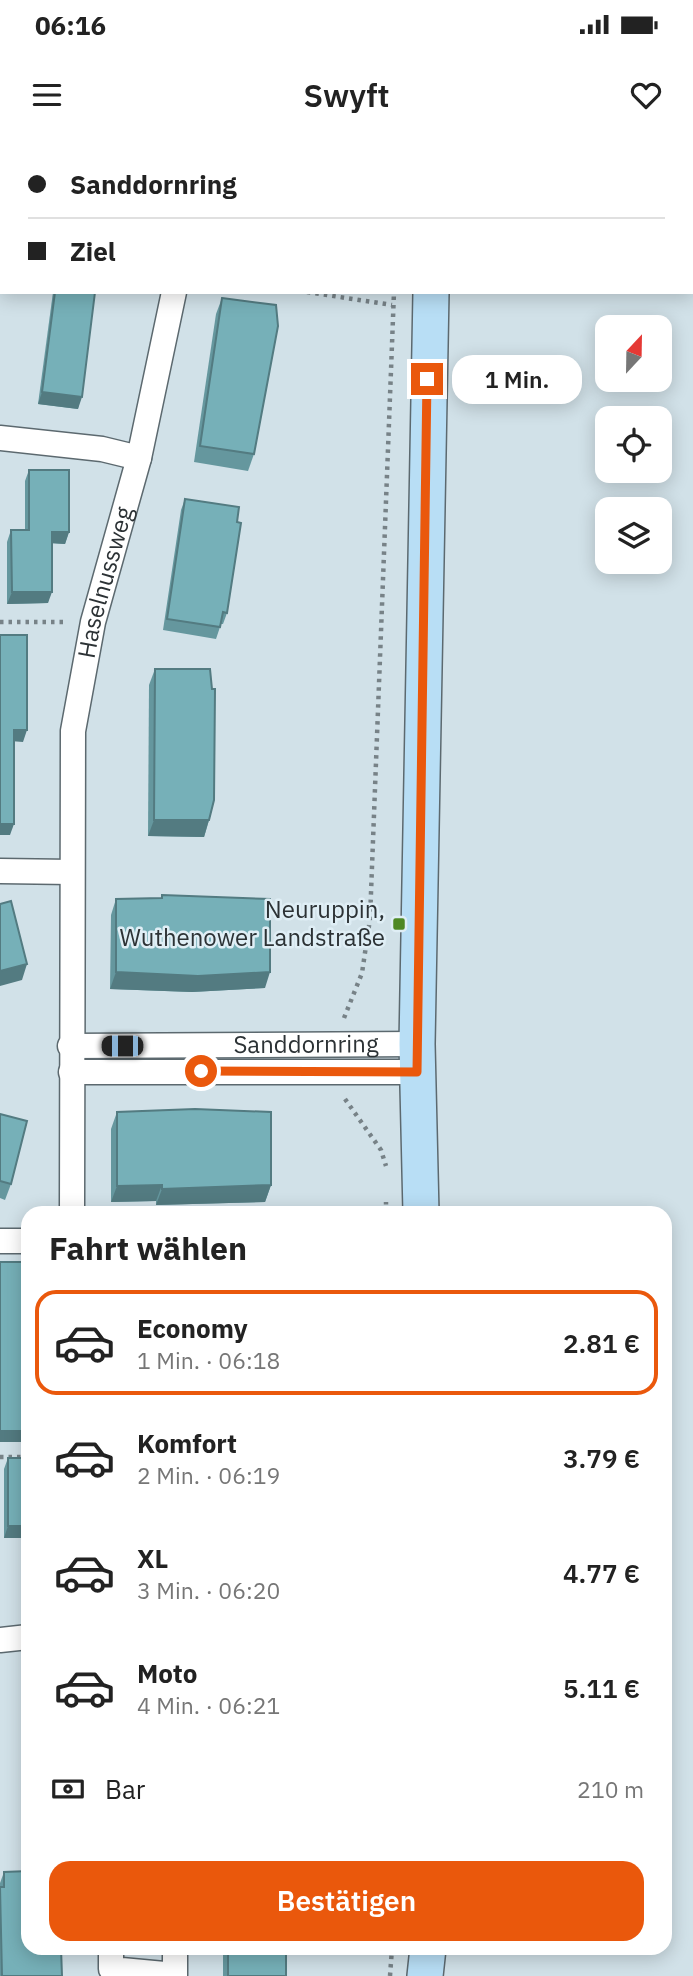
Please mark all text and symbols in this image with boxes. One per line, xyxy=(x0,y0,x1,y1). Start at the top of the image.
text: 06:16 xyxy=(35,8,106,42)
text: Swyft xyxy=(304,74,389,116)
icon: menu xyxy=(28,76,66,114)
icon: heart xyxy=(627,76,665,114)
text: Sanddornring xyxy=(70,167,237,201)
text: Ziel xyxy=(70,234,116,268)
north arrow xyxy=(595,315,672,392)
map controls xyxy=(595,315,672,574)
callout: 1 Min. xyxy=(452,355,581,404)
route end xyxy=(411,363,443,395)
text: 1 Min. xyxy=(485,364,549,394)
button: locate xyxy=(595,406,672,483)
button: layers xyxy=(595,497,672,574)
street label: Haselnussweg xyxy=(70,502,140,661)
place label: Neuruppin, Wuthenower Landstraße xyxy=(120,893,385,953)
marker: Neuruppin, Wuthenower Landstraße xyxy=(391,916,407,932)
street label: Sanddornring xyxy=(233,1027,379,1060)
car xyxy=(102,1036,144,1057)
route start xyxy=(185,1055,217,1087)
text: Fahrt wählen xyxy=(49,1227,247,1269)
icon: car xyxy=(53,1311,116,1374)
text: Economy xyxy=(137,1311,248,1345)
text: 2.81 € xyxy=(563,1326,640,1360)
text: 1 Min. · 06:18 xyxy=(137,1345,280,1375)
icon: car xyxy=(53,1426,116,1489)
text: Komfort xyxy=(137,1426,237,1460)
text: 3.79 € xyxy=(563,1441,640,1475)
text: 2 Min. · 06:19 xyxy=(137,1460,280,1490)
icon: car xyxy=(53,1541,116,1604)
text: XL xyxy=(137,1541,168,1575)
text: 4.77 € xyxy=(563,1556,640,1590)
text: 3 Min. · 06:20 xyxy=(137,1575,280,1605)
icon: car xyxy=(53,1656,116,1719)
text: Moto xyxy=(137,1656,197,1690)
text: 5.11 € xyxy=(563,1671,640,1705)
text: 4 Min. · 06:21 xyxy=(137,1690,280,1720)
icon: cash xyxy=(49,1770,87,1808)
text: Bar xyxy=(105,1772,145,1806)
text: 210 m xyxy=(577,1774,644,1804)
button: Bestätigen xyxy=(49,1861,644,1941)

